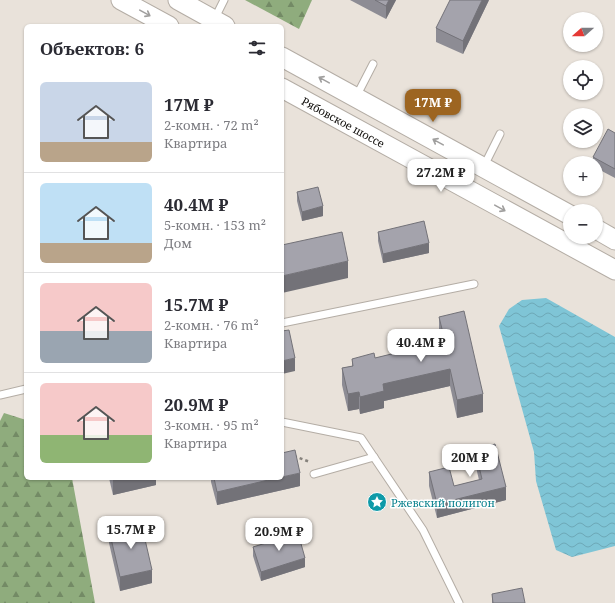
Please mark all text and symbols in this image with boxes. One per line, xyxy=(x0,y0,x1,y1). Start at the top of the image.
one-way arrow xyxy=(139,10,151,17)
north arrow xyxy=(563,12,603,52)
map controls xyxy=(563,12,603,244)
text: Объектов: 6 xyxy=(40,37,144,60)
icon: filters xyxy=(246,37,268,59)
button: locate xyxy=(563,60,603,100)
one-way arrow xyxy=(318,76,330,83)
pin: 17M ₽ xyxy=(405,89,461,123)
text: 17M ₽ xyxy=(164,93,214,116)
street label: Рябовское шоссе xyxy=(299,93,388,150)
text: 17M ₽ xyxy=(414,93,452,111)
icon: home xyxy=(72,98,120,146)
button: layers xyxy=(563,108,603,148)
text: 2-комн. · 72 m² xyxy=(164,116,259,134)
text: Квартира xyxy=(164,134,227,152)
one-way arrow xyxy=(432,138,444,146)
button: + xyxy=(563,156,603,196)
pin: 27.2M ₽ xyxy=(404,159,478,193)
text: 27.2M ₽ xyxy=(416,163,466,181)
text: 40.4M ₽ xyxy=(164,193,228,216)
icon: home xyxy=(72,199,120,247)
one-way arrow xyxy=(494,204,506,212)
button: − xyxy=(563,204,603,244)
text: 5-комн. · 153 m² xyxy=(164,216,266,234)
text: Дом xyxy=(164,234,192,252)
text: 15.7M ₽ xyxy=(164,293,228,316)
icon: home xyxy=(72,299,120,347)
text: 2-комн. · 76 m² xyxy=(164,316,259,334)
pin: 40.4M ₽ xyxy=(384,329,458,363)
text: 40.4M ₽ xyxy=(396,333,446,351)
text: Квартира xyxy=(164,334,227,352)
text: 20.9M ₽ xyxy=(164,393,228,416)
icon: home xyxy=(72,399,120,447)
text: 3-комн. · 95 m² xyxy=(164,416,259,434)
text: Квартира xyxy=(164,434,227,452)
pin: 20M ₽ xyxy=(442,444,498,478)
text: 20M ₽ xyxy=(451,448,489,466)
place icon: Ржевский полигон xyxy=(366,491,388,513)
place label: Ржевский полигон xyxy=(391,495,495,510)
pin: 15.7M ₽ xyxy=(94,516,168,550)
pin: 20.9M ₽ xyxy=(242,518,316,552)
text: 15.7M ₽ xyxy=(106,520,156,538)
text: 20.9M ₽ xyxy=(254,522,304,540)

